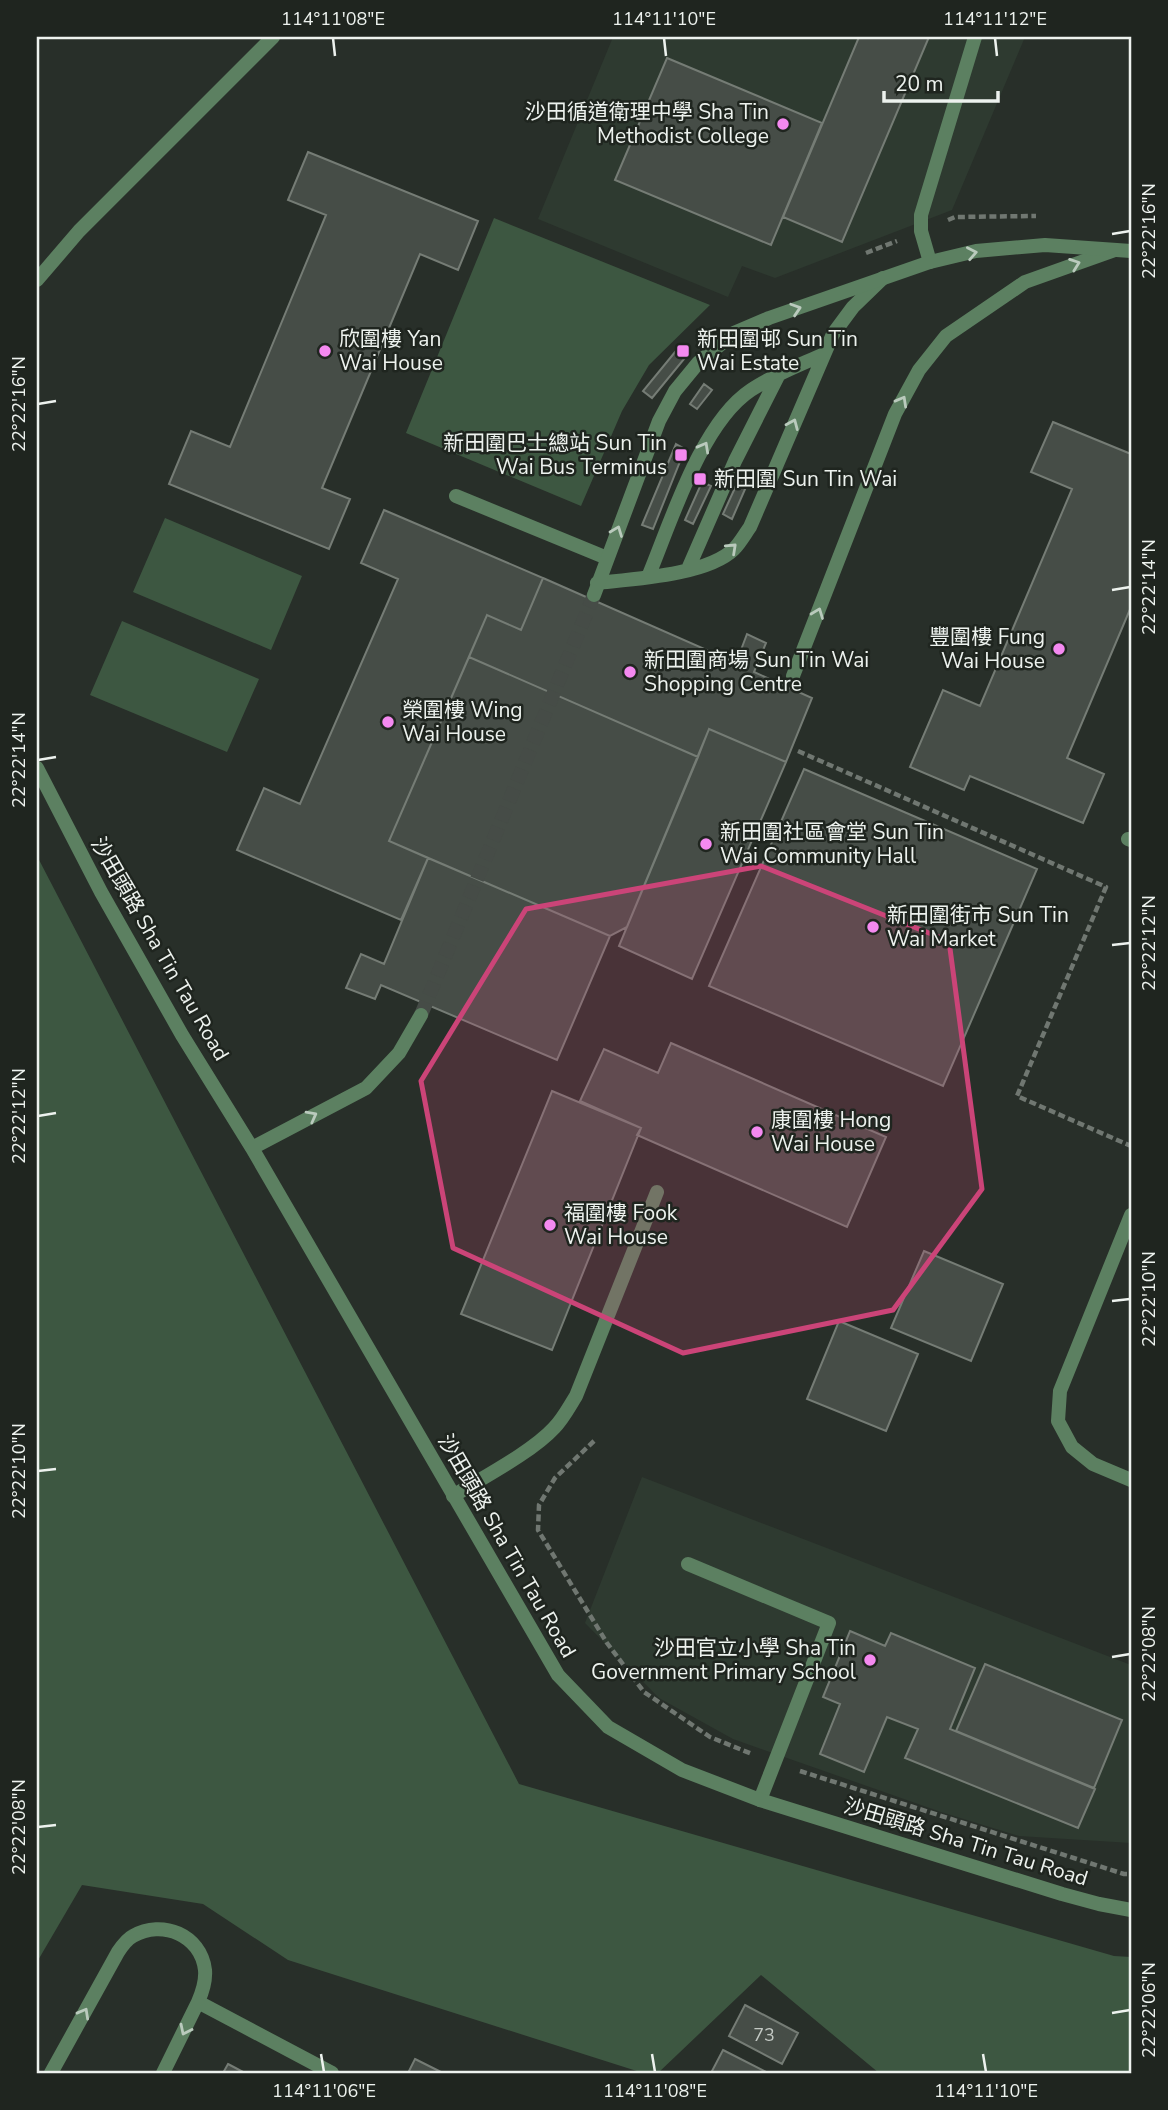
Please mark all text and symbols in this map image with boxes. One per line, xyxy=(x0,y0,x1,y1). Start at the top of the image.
text: 114°11'08"E xyxy=(281,7,385,31)
text: 114°11'10"E xyxy=(612,7,716,31)
text: 114°11'12"E xyxy=(943,7,1047,31)
scale bar xyxy=(884,60,998,104)
text: 20 m xyxy=(895,70,944,98)
place label: 沙田循道衛理中學 Sha Tin Methodist College xyxy=(525,98,769,150)
marker: 沙田循道衛理中學 Sha Tin Methodist College xyxy=(775,116,791,132)
text: 22°22'16"N xyxy=(1137,183,1161,279)
one-way arrow xyxy=(966,246,978,261)
one-way arrow xyxy=(1068,258,1080,272)
one-way arrow xyxy=(789,303,802,317)
place label: 欣圍樓 Yan Wai House xyxy=(339,325,443,377)
place label: 新田圍邨 Sun Tin Wai Estate xyxy=(697,325,858,377)
marker: 欣圍樓 Yan Wai House xyxy=(317,343,333,359)
marker: 新田圍邨 Sun Tin Wai Estate xyxy=(675,343,691,359)
text: 22°22'16"N xyxy=(7,356,31,452)
one-way arrow xyxy=(894,396,907,409)
one-way arrow xyxy=(785,419,799,432)
place label: 新田圍巴士總站 Sun Tin Wai Bus Terminus xyxy=(443,429,667,481)
one-way arrow xyxy=(696,441,709,454)
marker: 新田圍巴士總站 Sun Tin Wai Bus Terminus xyxy=(673,447,689,463)
place label: 新田圍 Sun Tin Wai xyxy=(714,465,897,493)
marker: 新田圍 Sun Tin Wai xyxy=(692,471,708,487)
one-way arrow xyxy=(609,525,623,537)
text: 22°22'14"N xyxy=(1137,539,1161,635)
one-way arrow xyxy=(724,544,737,556)
one-way arrow xyxy=(810,607,824,619)
place label: 豐圍樓 Fung Wai House xyxy=(929,623,1045,675)
marker: 豐圍樓 Fung Wai House xyxy=(1051,641,1067,657)
place label: 新田圍商場 Sun Tin Wai Shopping Centre xyxy=(644,646,869,698)
marker: 新田圍商場 Sun Tin Wai Shopping Centre xyxy=(622,664,638,680)
place label: 榮圍樓 Wing Wai House xyxy=(402,696,523,748)
text: 22°22'14"N xyxy=(7,712,31,808)
marker: 榮圍樓 Wing Wai House xyxy=(380,714,396,730)
place label: 新田圍社區會堂 Sun Tin Wai Community Hall xyxy=(720,818,944,870)
street label: 沙田頭路 Sha Tin Tau Road xyxy=(84,832,236,1066)
marker: 新田圍社區會堂 Sun Tin Wai Community Hall xyxy=(698,836,714,852)
text: 22°22'12"N xyxy=(1137,895,1161,991)
place label: 新田圍街市 Sun Tin Wai Market xyxy=(887,901,1069,953)
marker: 新田圍街市 Sun Tin Wai Market xyxy=(865,919,881,935)
text: 22°22'12"N xyxy=(7,1068,31,1164)
place label: 康圍樓 Hong Wai House xyxy=(771,1106,891,1158)
one-way arrow xyxy=(305,1111,317,1124)
marker: 康圍樓 Hong Wai House xyxy=(749,1124,765,1140)
place label: 福圍樓 Fook Wai House xyxy=(564,1199,678,1251)
marker: 福圍樓 Fook Wai House xyxy=(542,1217,558,1233)
text: 22°22'10"N xyxy=(1137,1251,1161,1347)
text: 22°22'10"N xyxy=(7,1423,31,1519)
street label: 沙田頭路 Sha Tin Tau Road xyxy=(431,1429,583,1663)
text: 22°22'08"N xyxy=(1137,1606,1161,1702)
place label: 沙田官立小學 Sha Tin Government Primary School xyxy=(591,1634,857,1686)
marker: 沙田官立小學 Sha Tin Government Primary School xyxy=(862,1652,878,1668)
text: 22°22'08"N xyxy=(7,1779,31,1875)
street label: 沙田頭路 Sha Tin Tau Road xyxy=(841,1792,1091,1892)
text: 22°22'06"N xyxy=(1137,1962,1161,2058)
one-way arrow xyxy=(76,2008,89,2021)
one-way arrow xyxy=(179,2023,193,2035)
house number: 73 xyxy=(753,2023,775,2047)
text: 114°11'06"E xyxy=(272,2079,376,2103)
text: 114°11'08"E xyxy=(603,2079,707,2103)
text: 114°11'10"E xyxy=(934,2079,1038,2103)

